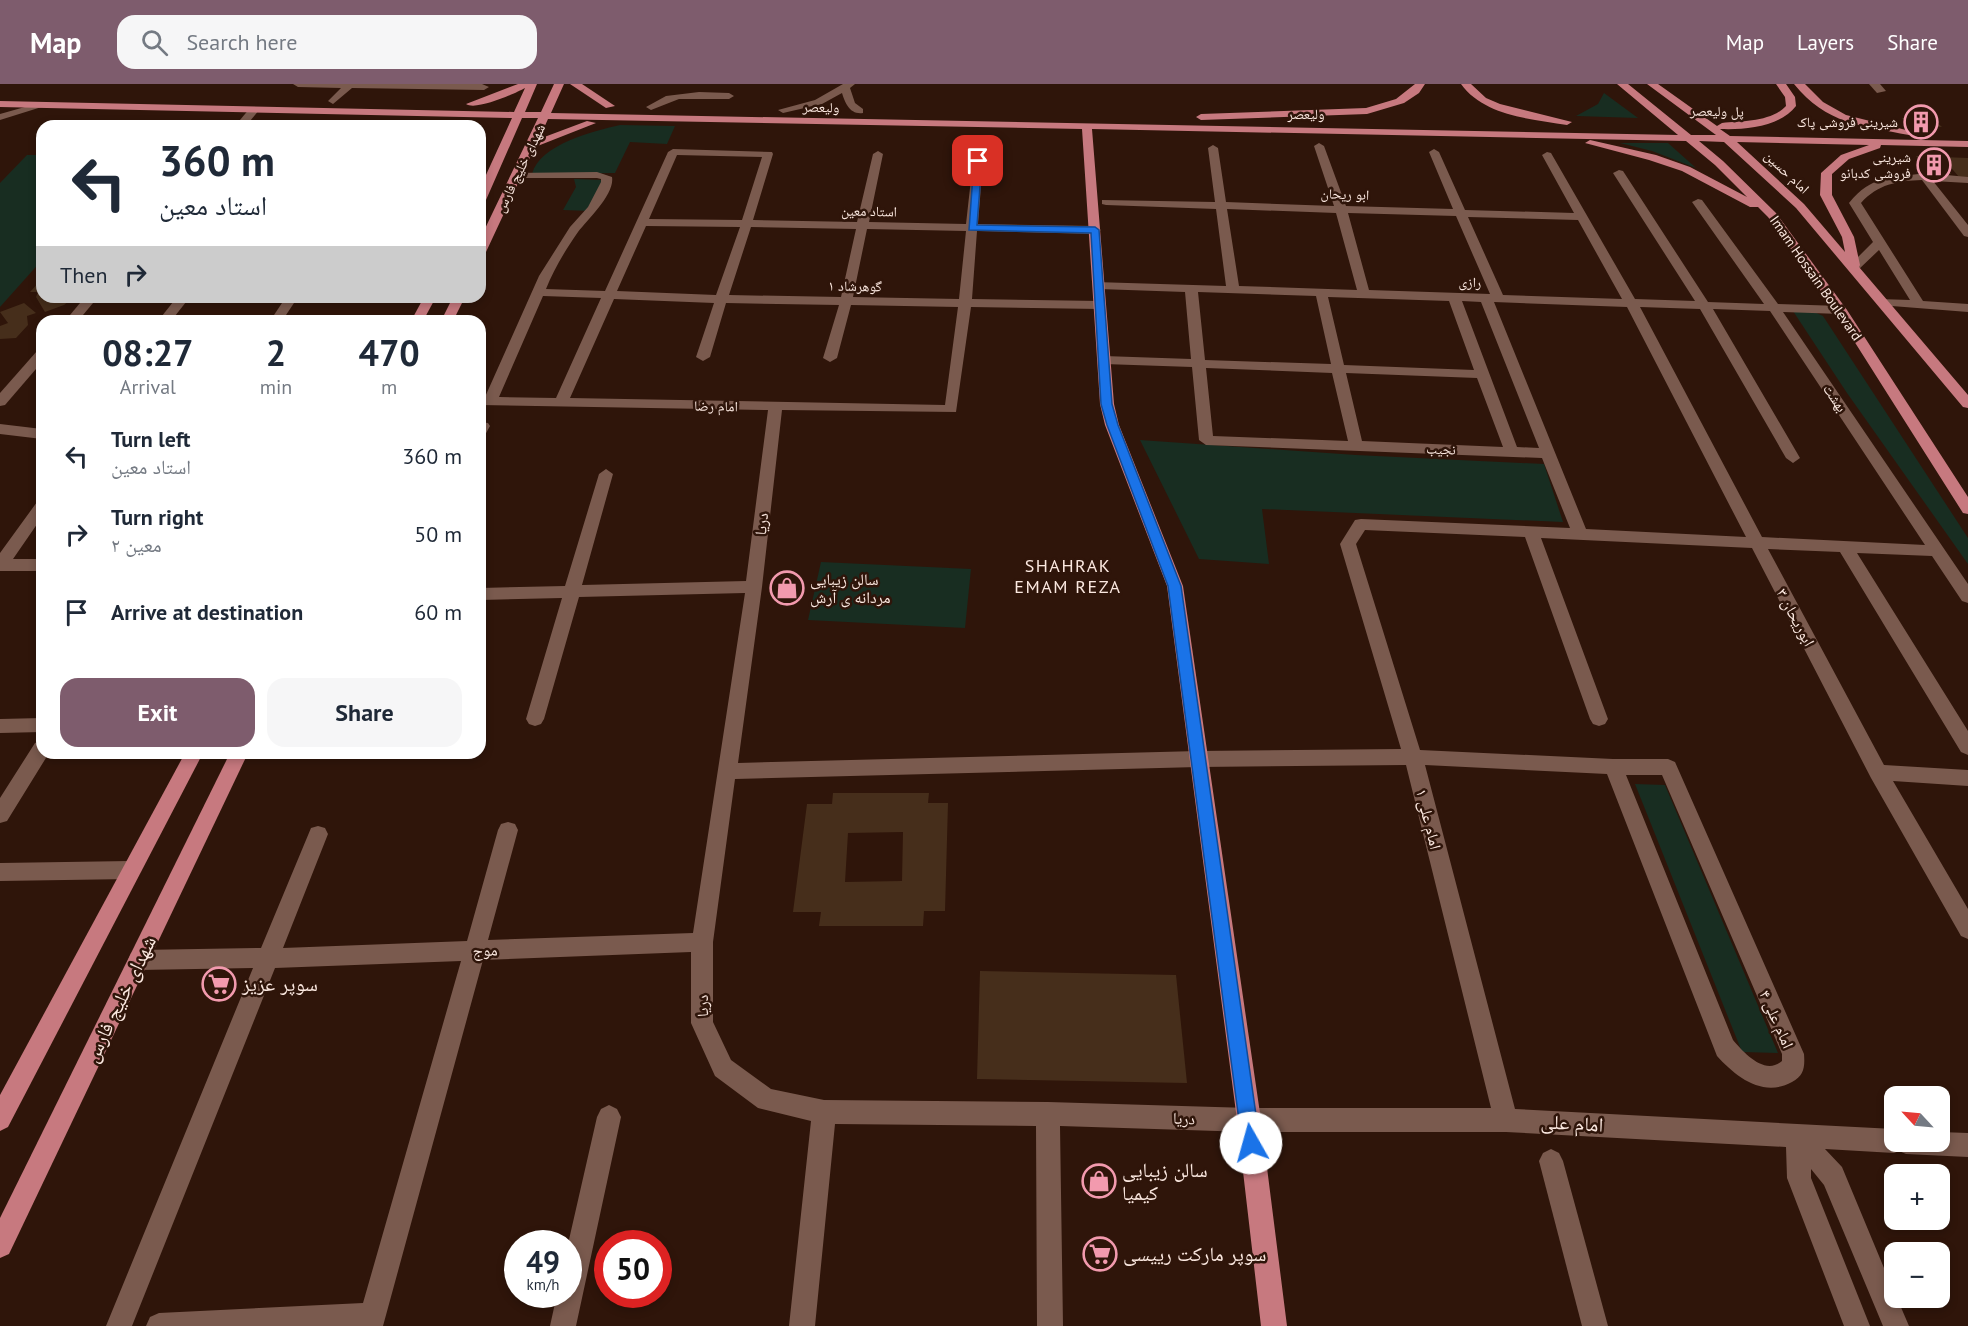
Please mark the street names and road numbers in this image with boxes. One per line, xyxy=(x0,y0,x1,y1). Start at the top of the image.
street label: ولیعصر xyxy=(801,98,840,116)
street label: پل ولیعصر xyxy=(1689,102,1744,121)
street label: ولیعصر xyxy=(1287,105,1324,123)
street label: شهدای خلیج فارس xyxy=(491,121,550,216)
street label: امام حسین xyxy=(1760,147,1813,198)
street label: ابو ریحان xyxy=(1320,184,1370,204)
street label: استاد معین xyxy=(841,202,897,220)
street label: Imam Hossain Boulevard xyxy=(1766,212,1866,344)
street label: رازی xyxy=(1458,273,1482,291)
street label: گوهرشاد ۱ xyxy=(828,277,882,295)
street label: بهشت xyxy=(1819,381,1851,416)
street label: امام رضا xyxy=(694,397,738,416)
street label: نجیب xyxy=(1426,439,1456,459)
street label: دریا xyxy=(750,512,772,536)
street label: ابوریحان ۳ xyxy=(1772,585,1820,650)
street label: امام علی ۱ xyxy=(1411,787,1446,852)
street label: شهدای خلیج فارس xyxy=(78,931,162,1067)
street label: موج xyxy=(472,940,498,961)
street label: امام علی ۴ xyxy=(1754,987,1799,1052)
street label: دریا xyxy=(692,995,712,1017)
street label: دریا xyxy=(1172,1108,1196,1128)
street label: امام علی xyxy=(1540,1108,1604,1139)

